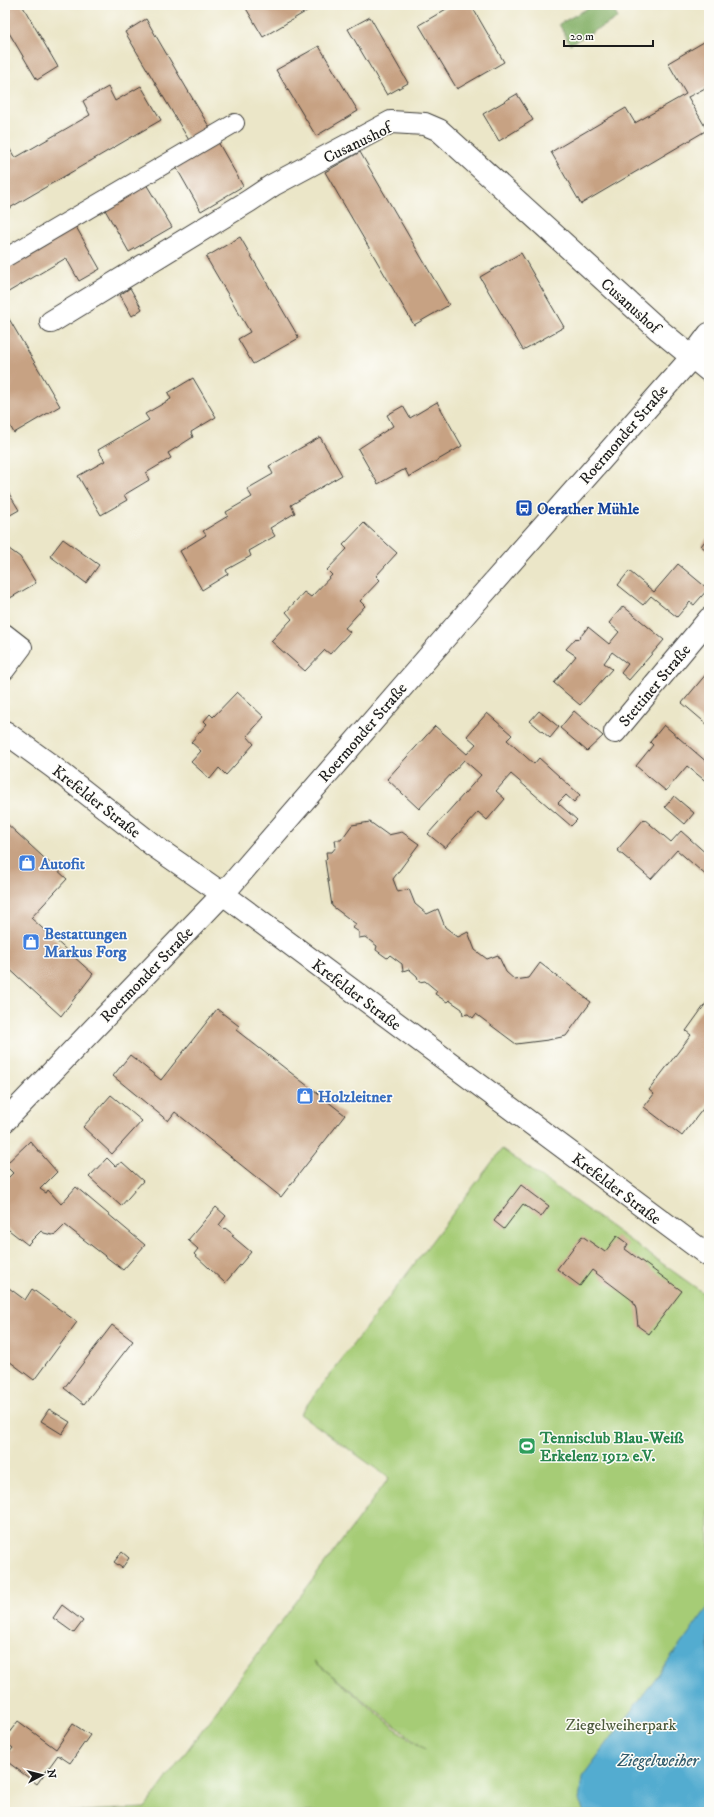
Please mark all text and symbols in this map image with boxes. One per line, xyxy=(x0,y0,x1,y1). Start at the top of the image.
scale bar xyxy=(564,22,653,48)
text: 20 m xyxy=(570,29,594,44)
street label: Cusanushof xyxy=(320,117,397,168)
street label: Cusanushof xyxy=(597,274,666,340)
street label: Roermonder Straße xyxy=(575,380,673,489)
bus stop icon: Oerather Mühle xyxy=(514,498,534,518)
place label: Oerather Mühle xyxy=(537,499,640,519)
street label: Stettiner Straße xyxy=(615,640,695,731)
street label: Roermonder Straße xyxy=(314,678,412,787)
street label: Krefelder Straße xyxy=(48,761,145,843)
shop icon: Autofit xyxy=(17,853,37,873)
place label: Autofit xyxy=(39,854,86,874)
street label: Roermonder Straße xyxy=(96,922,198,1027)
place label: Bestattungen Markus Forg xyxy=(44,924,128,962)
shop icon: Bestattungen Markus Forg xyxy=(21,932,41,952)
street label: Krefelder Straße xyxy=(308,955,405,1035)
shop icon: Holzleitner xyxy=(295,1086,315,1106)
place label: Holzleitner xyxy=(318,1087,393,1107)
street label: Krefelder Straße xyxy=(568,1149,665,1229)
place label: Tennisclub Blau-Weiß Erkelenz 1912 e.V. xyxy=(539,1428,684,1466)
sports icon: Tennisclub Blau-Weiß Erkelenz 1912 e.V. xyxy=(517,1436,537,1456)
park label: Ziegelweiherpark xyxy=(566,1715,676,1735)
water label: Ziegelweiher xyxy=(617,1750,700,1772)
north arrow xyxy=(22,1755,62,1795)
text: N xyxy=(43,1769,58,1779)

